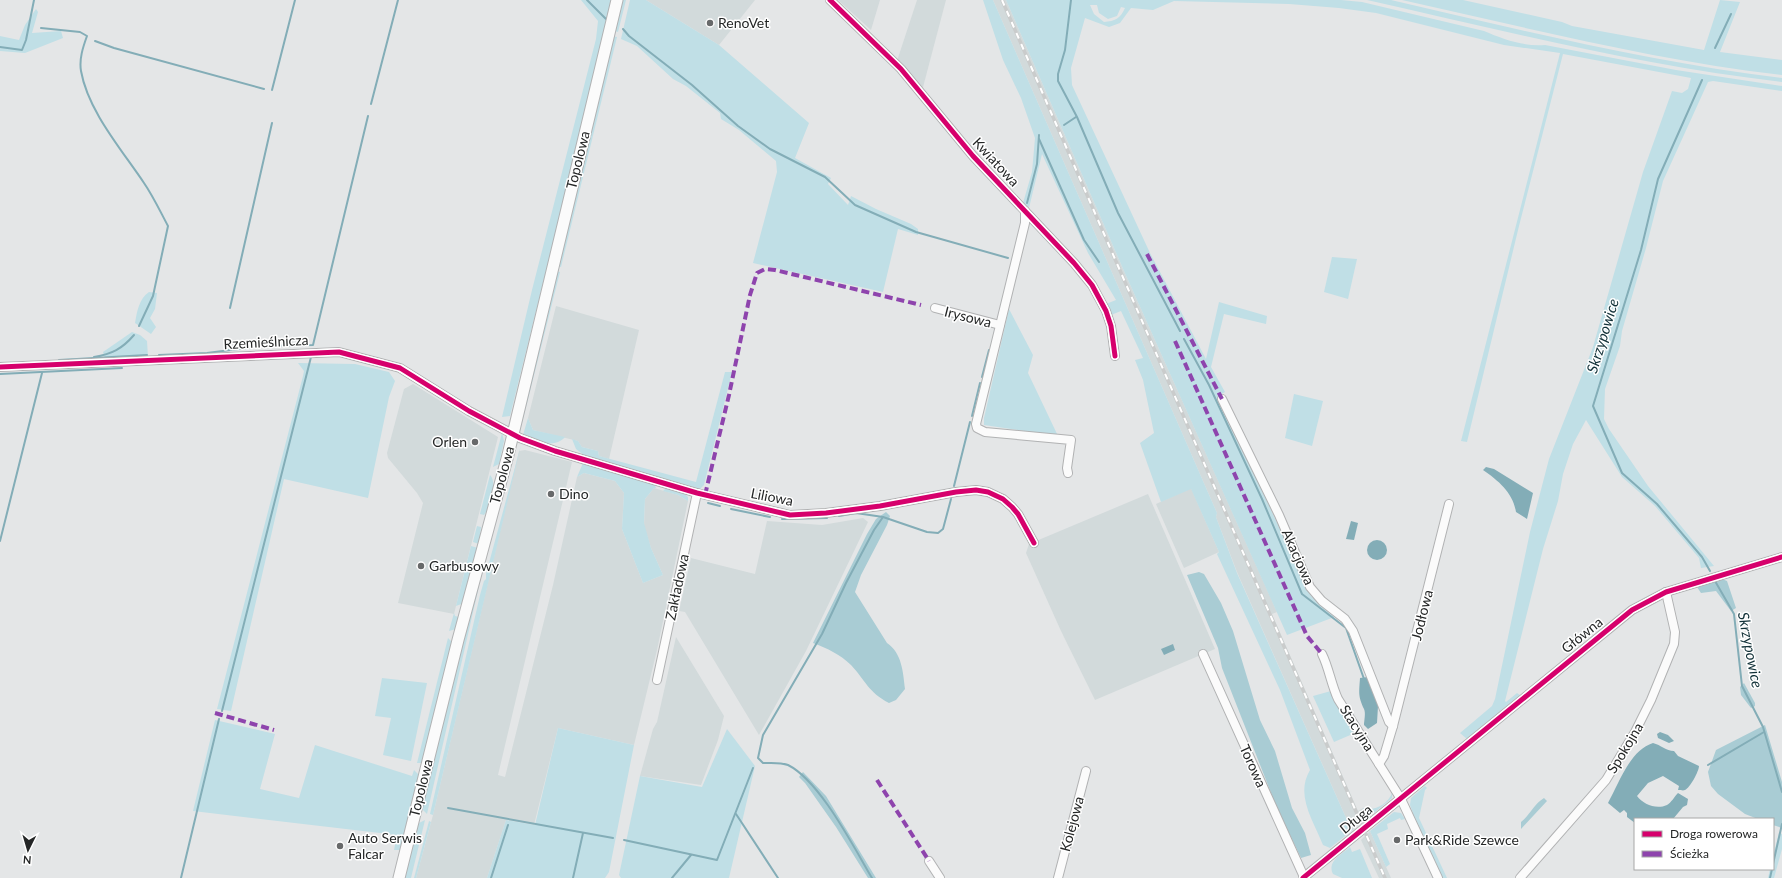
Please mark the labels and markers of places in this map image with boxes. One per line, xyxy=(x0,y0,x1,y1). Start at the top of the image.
place label: RenoVet xyxy=(718,14,769,31)
marker: RenoVet xyxy=(705,18,715,28)
place label: Orlen xyxy=(432,433,467,450)
marker: Orlen xyxy=(470,437,480,447)
place label: Dino xyxy=(559,485,589,502)
marker: Dino xyxy=(546,489,556,499)
place label: Garbusowy xyxy=(429,557,500,574)
marker: Garbusowy xyxy=(416,561,426,571)
place label: Auto Serwis Falcar xyxy=(348,829,422,862)
place label: Park&Ride Szewce xyxy=(1405,831,1519,848)
marker: Park&Ride Szewce xyxy=(1392,835,1402,845)
marker: Auto Serwis Falcar xyxy=(335,841,345,851)

